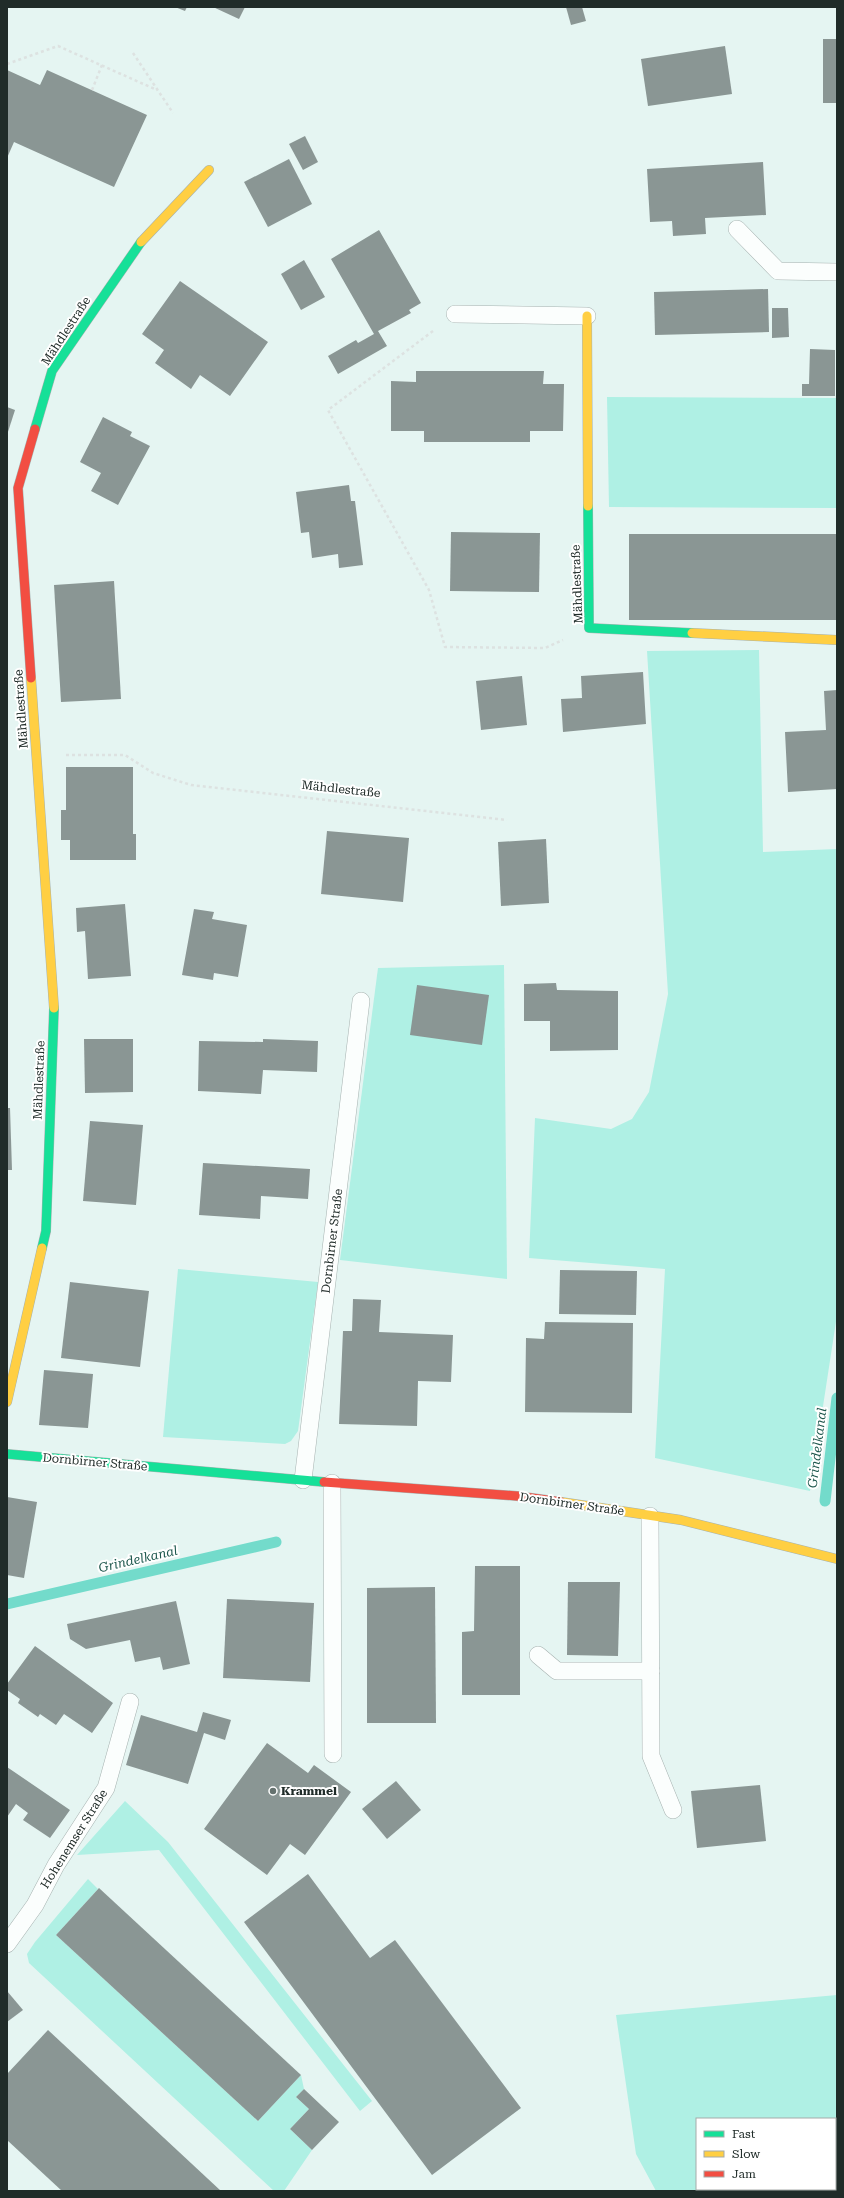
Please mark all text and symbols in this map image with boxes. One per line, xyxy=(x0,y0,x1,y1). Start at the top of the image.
street label: Mähdlestraße xyxy=(39,294,94,368)
street label: Mähdlestraße xyxy=(569,544,585,624)
street label: Mähdlestraße xyxy=(11,669,31,749)
street label: Mähdlestraße xyxy=(301,778,381,800)
street label: Mähdlestraße xyxy=(31,1040,47,1120)
street label: Dornbirner Straße xyxy=(319,1187,345,1294)
water label: Grindelkanal xyxy=(805,1407,829,1489)
street label: Dornbirner Straße xyxy=(42,1450,148,1474)
street label: Dornbirner Straße xyxy=(519,1490,626,1518)
water label: Grindelkanal xyxy=(97,1543,179,1575)
place label: Krammel xyxy=(281,1784,337,1798)
street label: Hohenemser Straße xyxy=(38,1786,110,1891)
marker: Krammel xyxy=(268,1786,278,1796)
legend xyxy=(696,2118,836,2190)
text: Fast xyxy=(732,2127,756,2141)
text: Slow xyxy=(732,2147,760,2161)
text: Jam xyxy=(732,2167,756,2181)

